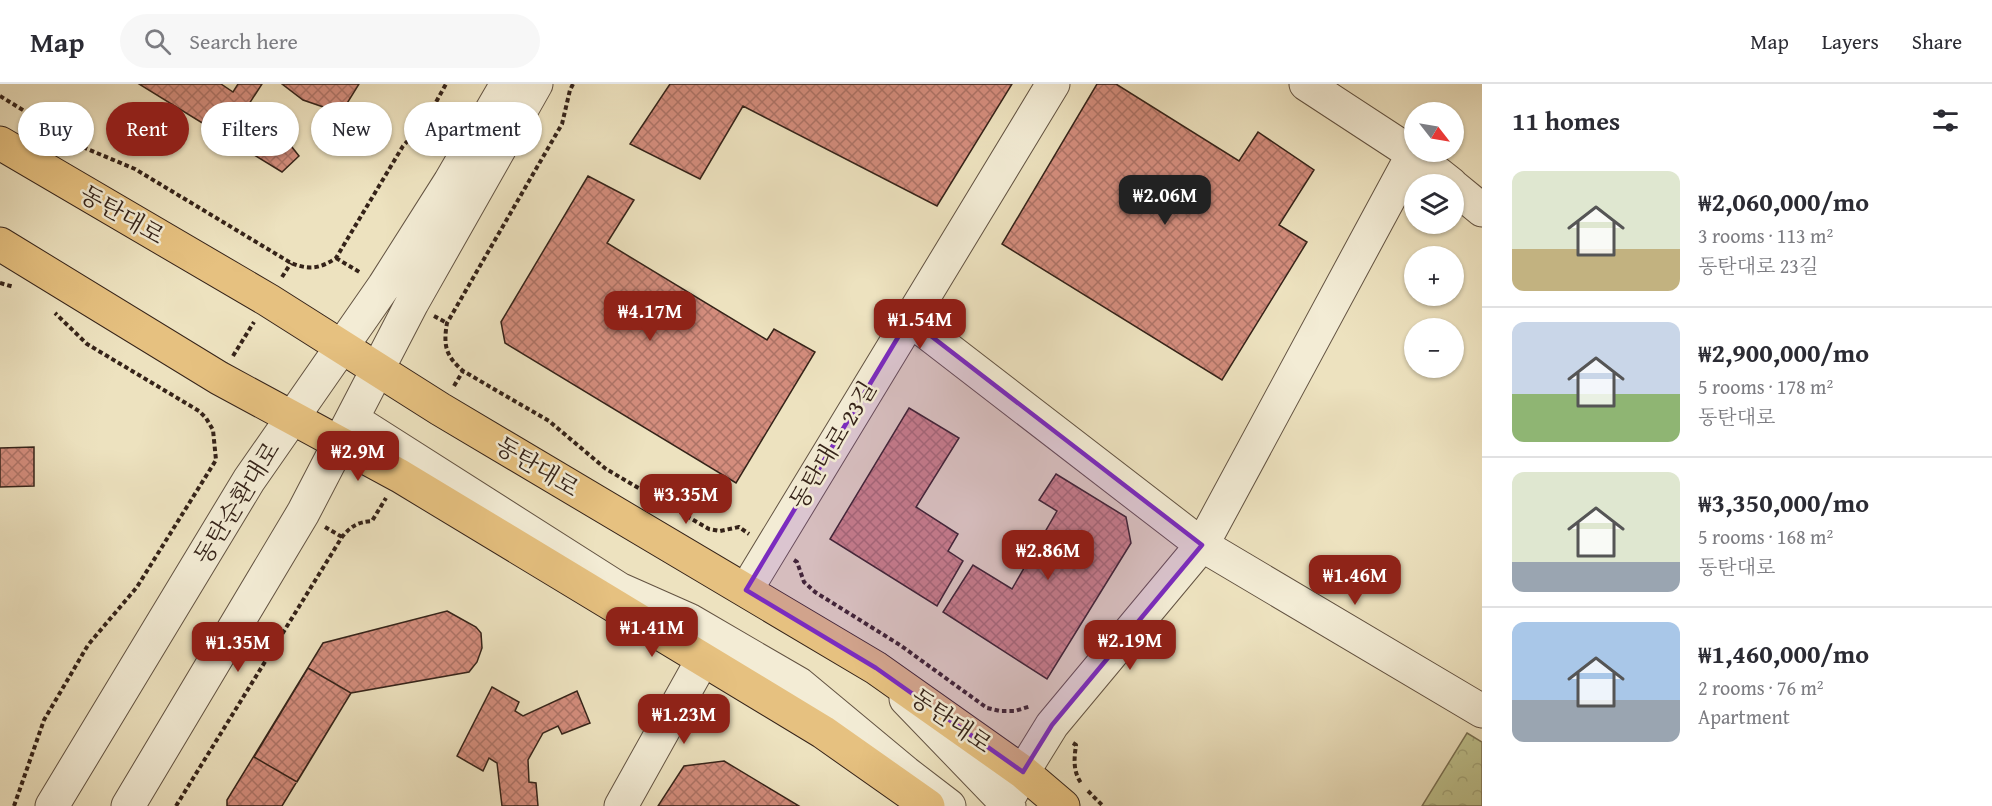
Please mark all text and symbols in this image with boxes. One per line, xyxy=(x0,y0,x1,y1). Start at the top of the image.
search box xyxy=(120,14,540,68)
text: Map xyxy=(30,21,84,62)
icon: search xyxy=(141,25,174,58)
text: Search here xyxy=(189,25,298,57)
text: Map xyxy=(1750,26,1789,57)
text: Layers xyxy=(1822,26,1879,57)
text: Share xyxy=(1912,26,1962,57)
text: 11 homes xyxy=(1512,101,1620,140)
chip: Buy xyxy=(18,102,94,156)
chip: Rent xyxy=(106,102,189,156)
chip: Filters xyxy=(201,102,299,156)
chip: New xyxy=(311,102,392,156)
chip: Apartment xyxy=(404,102,542,156)
north arrow xyxy=(1404,102,1464,162)
map controls xyxy=(1404,102,1464,378)
icon: filters xyxy=(1929,104,1962,137)
button: layers xyxy=(1404,174,1464,234)
pin: ₩2.06M xyxy=(1116,175,1214,226)
street label: 동탄대로 xyxy=(73,176,171,253)
text: ₩2.06M xyxy=(1133,180,1197,209)
text: ₩2,060,000/mo xyxy=(1698,182,1869,221)
icon: home xyxy=(1560,195,1632,267)
text: 3 rooms · 113 m² xyxy=(1698,221,1833,250)
button: + xyxy=(1404,246,1464,306)
text: 동탄대로 23길 xyxy=(1698,251,1818,280)
pin: ₩4.17M xyxy=(601,291,699,342)
text: ₩4.17M xyxy=(618,296,682,325)
pin: ₩1.54M xyxy=(871,299,969,350)
text: ₩1.54M xyxy=(888,304,952,333)
button: − xyxy=(1404,318,1464,378)
text: ₩2,900,000/mo xyxy=(1698,333,1869,372)
icon: home xyxy=(1560,346,1632,418)
text: 5 rooms · 178 m² xyxy=(1698,372,1833,401)
street label: 동탄대로 23길 xyxy=(780,374,885,516)
text: 동탄대로 xyxy=(1698,402,1775,431)
street label: 동탄대로 xyxy=(488,428,586,505)
pin: ₩2.9M xyxy=(316,431,400,482)
street label: 동탄순환대로 xyxy=(185,434,288,571)
text: ₩2.9M xyxy=(331,436,385,465)
pin: ₩3.35M xyxy=(637,474,735,525)
text: ₩3.35M xyxy=(654,479,718,508)
text: ₩3,350,000/mo xyxy=(1698,483,1869,522)
icon: home xyxy=(1560,496,1632,568)
text: 5 rooms · 168 m² xyxy=(1698,522,1833,551)
pin: ₩2.86M xyxy=(999,530,1097,581)
text: ₩2.86M xyxy=(1016,535,1080,564)
text: 동탄대로 xyxy=(1698,552,1775,581)
pin: ₩1.46M xyxy=(1306,555,1404,606)
text: ₩1.46M xyxy=(1323,560,1387,589)
pin: ₩1.41M xyxy=(603,607,701,658)
text: ₩1.41M xyxy=(620,612,684,641)
pin: ₩2.19M xyxy=(1081,620,1179,671)
pin: ₩1.35M xyxy=(189,622,287,673)
text: ₩2.19M xyxy=(1098,625,1162,654)
text: ₩1.35M xyxy=(206,627,270,656)
text: ₩1,460,000/mo xyxy=(1698,634,1869,673)
icon: home xyxy=(1560,646,1632,718)
text: 2 rooms · 76 m² xyxy=(1698,673,1824,702)
street label: 동탄대로 xyxy=(903,680,999,762)
pin: ₩1.23M xyxy=(635,694,733,745)
text: ₩1.23M xyxy=(652,699,716,728)
text: Apartment xyxy=(1698,702,1790,731)

